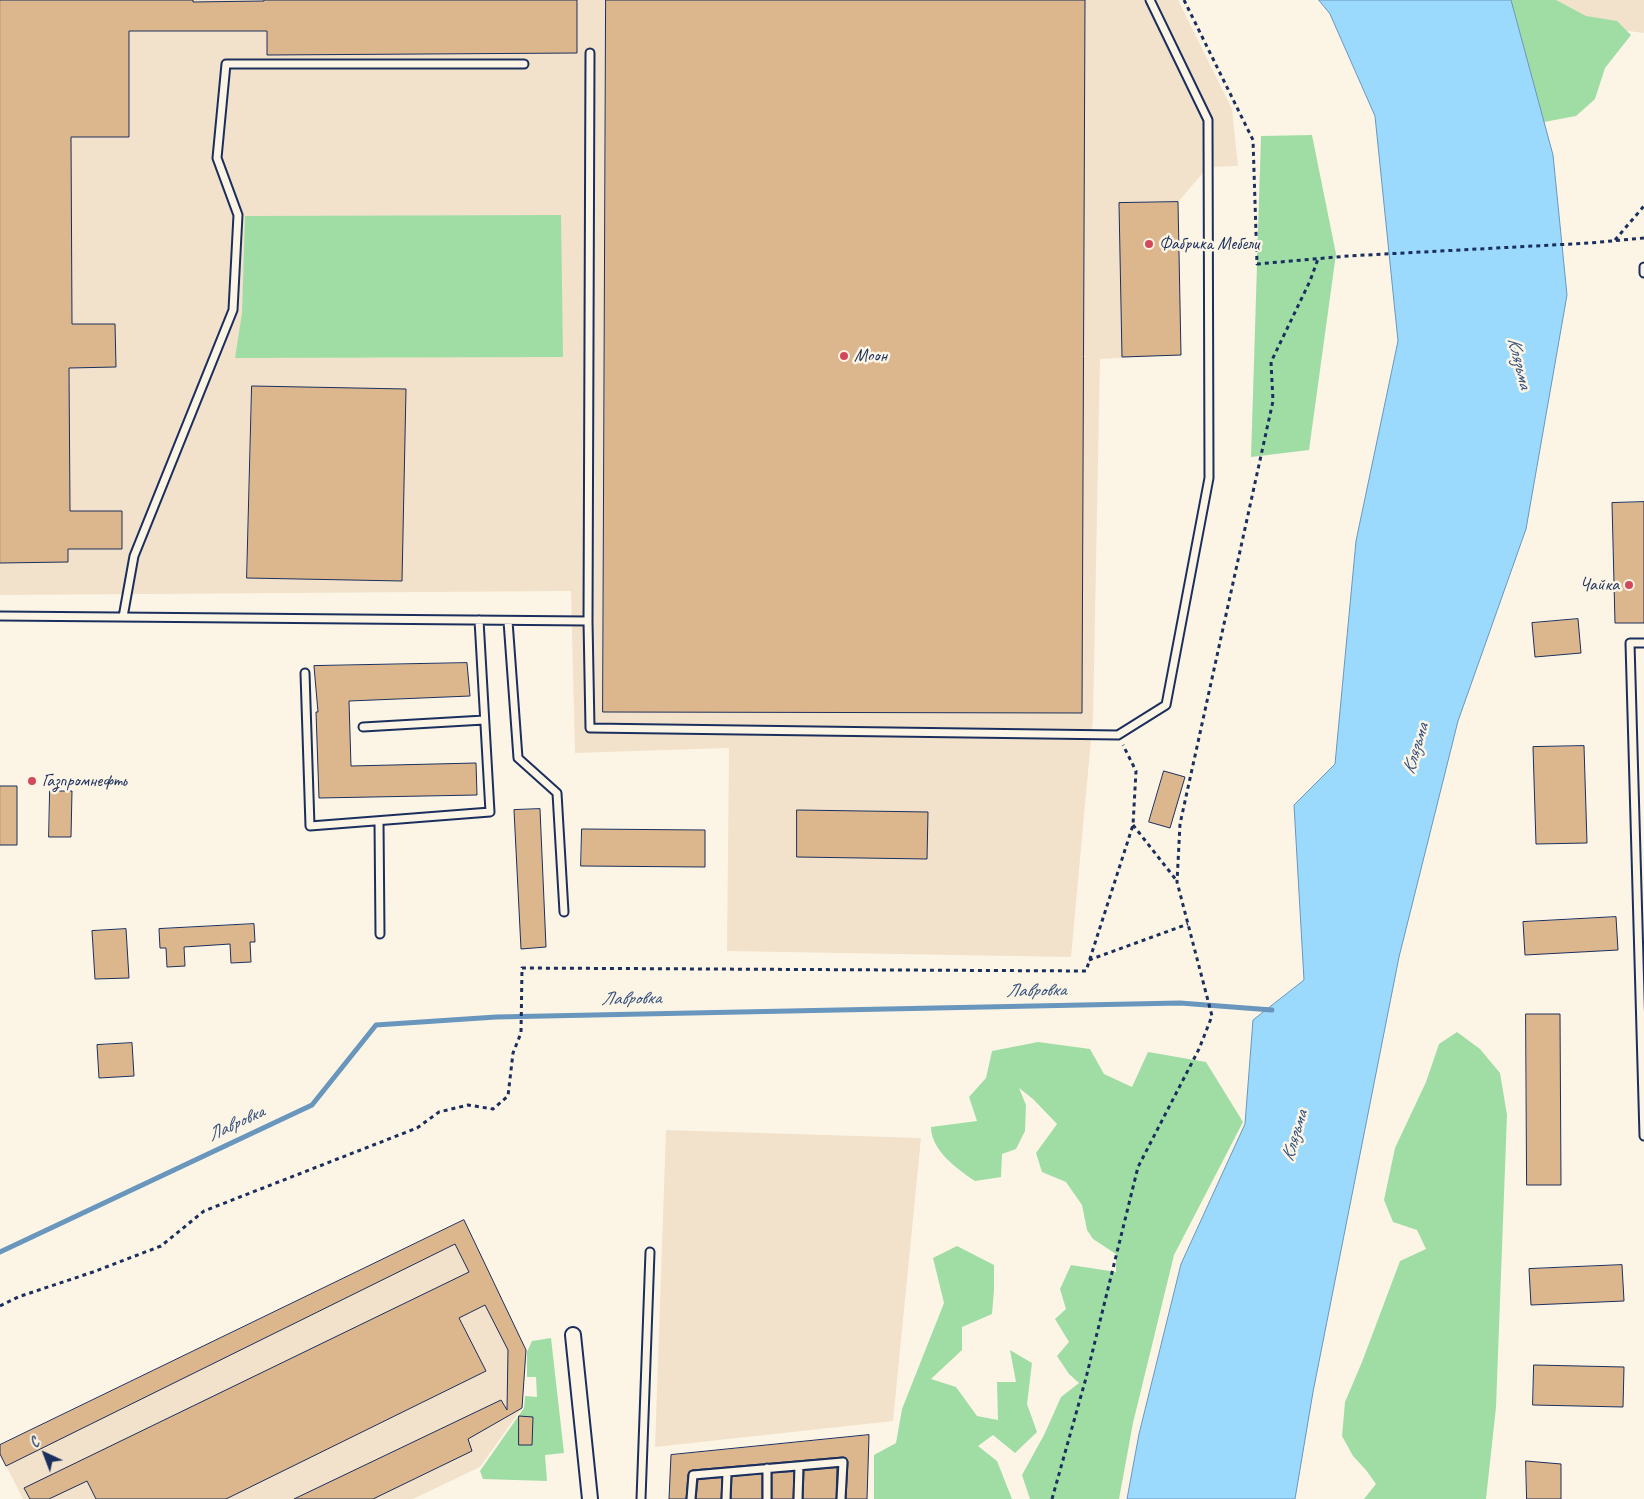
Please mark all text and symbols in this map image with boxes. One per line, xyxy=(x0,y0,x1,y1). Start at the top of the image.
place label: Фабрика Мебели xyxy=(1159,233,1259,255)
marker: Фабрика Мебели xyxy=(1143,238,1155,250)
water label: Клязьма xyxy=(1502,335,1536,391)
place label: Моон xyxy=(854,345,887,367)
marker: Моон xyxy=(838,350,850,362)
place label: Чайка xyxy=(1580,574,1619,596)
marker: Чайка xyxy=(1623,579,1635,591)
water label: Клязьма xyxy=(1398,721,1434,777)
place label: Газпромнефть xyxy=(42,770,127,792)
marker: Газпромнефть xyxy=(26,775,38,787)
water label: Лавровка xyxy=(1006,979,1066,1003)
water label: Лавровка xyxy=(601,987,661,1011)
water label: Лавровка xyxy=(204,1101,268,1147)
water label: Клязьма xyxy=(1277,1108,1313,1164)
north arrow xyxy=(20,1429,70,1479)
text: С xyxy=(26,1434,43,1451)

